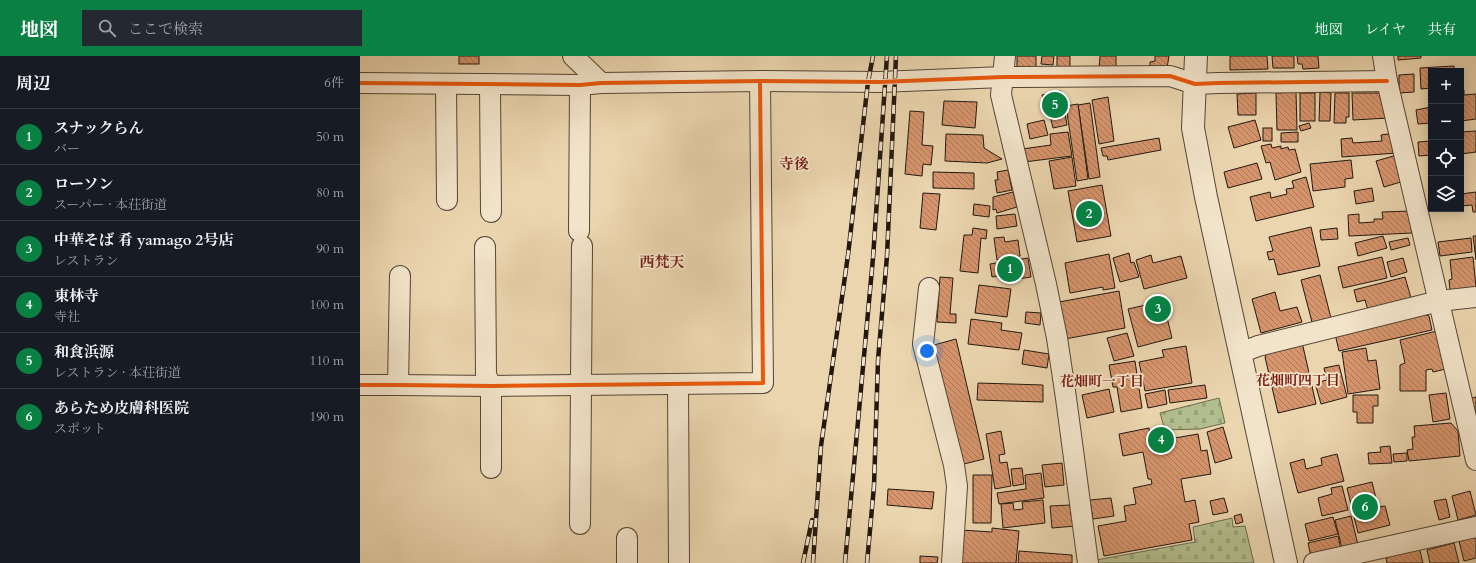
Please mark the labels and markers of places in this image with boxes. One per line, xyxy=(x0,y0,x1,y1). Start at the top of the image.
pin: 5 xyxy=(1042,90,1068,120)
pin: 2 xyxy=(1076,199,1102,229)
pin: 1 xyxy=(997,254,1023,284)
pin: 3 xyxy=(1145,294,1171,324)
pin: 4 xyxy=(1148,425,1174,455)
pin: 6 xyxy=(1352,492,1378,522)

